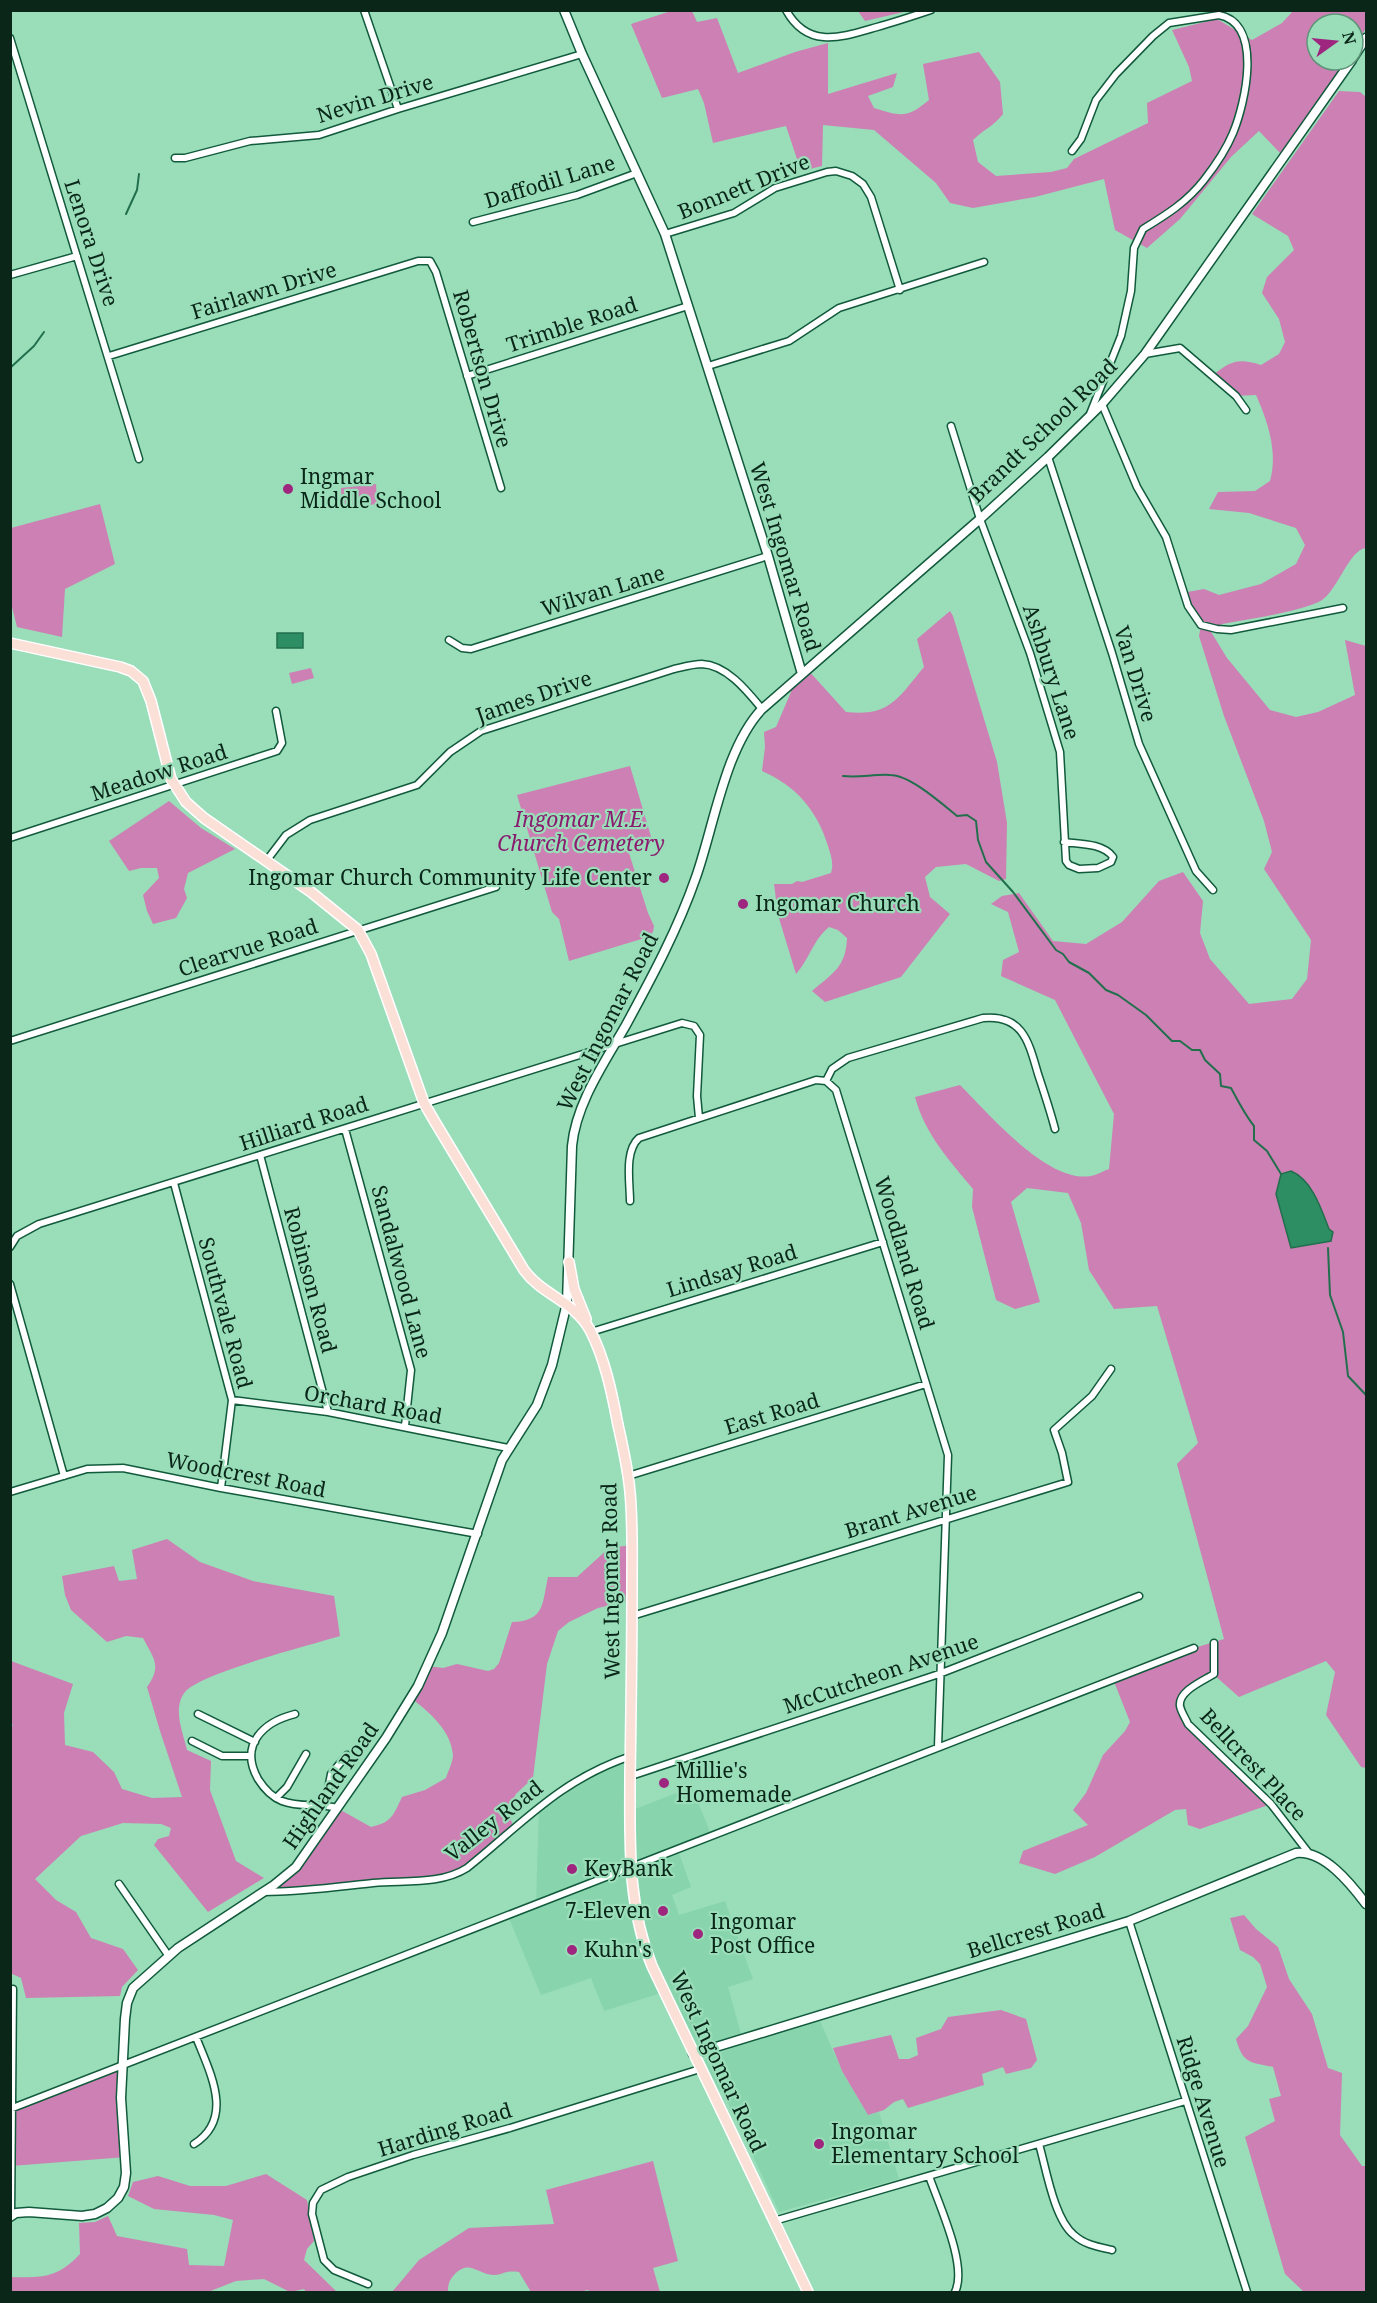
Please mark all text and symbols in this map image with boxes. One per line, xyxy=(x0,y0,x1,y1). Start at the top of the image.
north arrow xyxy=(1305,12,1365,72)
text: N xyxy=(1337,29,1362,47)
street label: Nevin Drive xyxy=(313,67,436,129)
street label: Bonnett Drive xyxy=(674,147,814,225)
street label: Daffodil Lane xyxy=(481,148,619,214)
street label: Lenora Drive xyxy=(58,176,126,310)
street label: Fairlawn Drive xyxy=(188,255,340,325)
street label: Robertson Drive xyxy=(447,286,519,451)
street label: Trimble Road xyxy=(503,290,641,358)
street label: Brandt School Road xyxy=(962,352,1123,509)
street label: West Ingomar Road xyxy=(744,459,828,655)
place label: Ingmar Middle School xyxy=(300,462,442,514)
marker: Ingmar Middle School xyxy=(281,482,295,496)
street label: Wilvan Lane xyxy=(537,558,668,622)
street label: Ashbury Lane xyxy=(1017,600,1087,743)
street label: Van Drive xyxy=(1108,622,1164,725)
street label: James Drive xyxy=(471,663,595,729)
street label: Meadow Road xyxy=(87,737,231,807)
park label: Ingomar M.E. Church Cemetery xyxy=(497,805,665,857)
place label: Ingomar Church Community Life Center xyxy=(248,863,652,891)
marker: Ingomar Church Community Life Center xyxy=(657,871,671,885)
place label: Ingomar Church xyxy=(755,889,920,917)
marker: Ingomar Church xyxy=(736,897,750,911)
street label: Clearvue Road xyxy=(174,911,321,983)
street label: West Ingomar Road xyxy=(550,928,664,1115)
street label: Hilliard Road xyxy=(236,1089,372,1157)
street label: Woodland Road xyxy=(868,1173,942,1333)
street label: Sandalwood Lane xyxy=(365,1182,439,1362)
street label: Robinson Road xyxy=(278,1204,344,1356)
street label: Southvale Road xyxy=(192,1234,260,1392)
street label: Lindsay Road xyxy=(663,1237,800,1303)
street label: Orchard Road xyxy=(302,1378,445,1430)
street label: East Road xyxy=(721,1385,823,1441)
street label: Woodcrest Road xyxy=(164,1445,329,1503)
street label: Brant Avenue xyxy=(841,1478,980,1544)
street label: West Ingomar Road xyxy=(594,1482,626,1680)
street label: McCutcheon Avenue xyxy=(779,1626,982,1720)
street label: Bellcrest Place xyxy=(1194,1702,1313,1827)
street label: Highland Road xyxy=(276,1716,384,1854)
place label: Millie's Homemade xyxy=(676,1756,792,1808)
street label: Valley Road xyxy=(439,1773,548,1867)
marker: Millie's Homemade xyxy=(657,1776,671,1790)
place label: KeyBank xyxy=(584,1854,673,1882)
marker: KeyBank xyxy=(565,1862,579,1876)
place label: 7-Eleven xyxy=(565,1896,651,1924)
street label: Bellcrest Road xyxy=(964,1896,1108,1964)
marker: 7-Eleven xyxy=(656,1904,670,1918)
place label: Ingomar Post Office xyxy=(710,1907,815,1959)
marker: Ingomar Post Office xyxy=(691,1927,705,1941)
place label: Kuhn's xyxy=(584,1935,652,1963)
marker: Kuhn's xyxy=(565,1943,579,1957)
street label: West Ingomar Road xyxy=(665,1967,773,2157)
street label: Ridge Avenue xyxy=(1171,2032,1237,2171)
street label: Harding Road xyxy=(374,2095,515,2163)
place label: Ingomar Elementary School xyxy=(831,2117,1019,2169)
marker: Ingomar Elementary School xyxy=(812,2137,826,2151)

